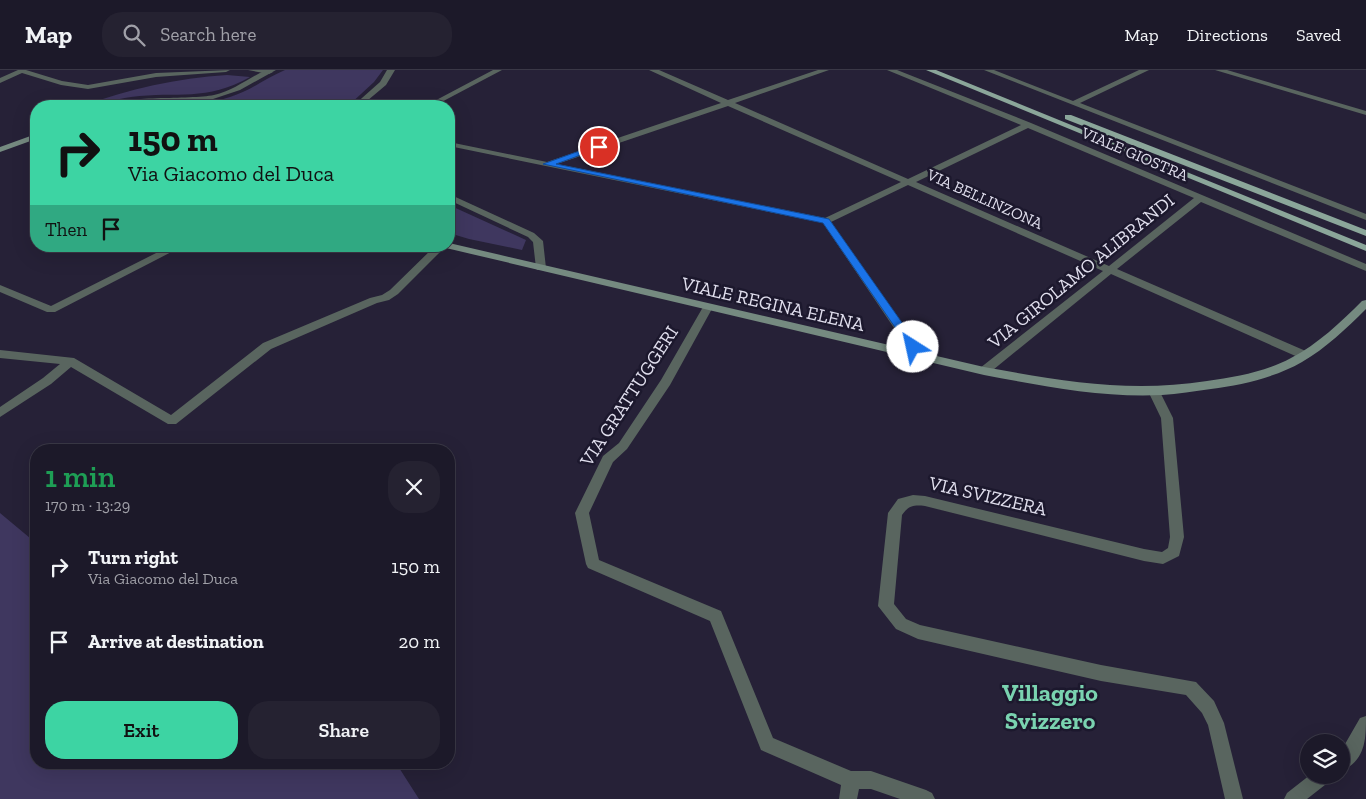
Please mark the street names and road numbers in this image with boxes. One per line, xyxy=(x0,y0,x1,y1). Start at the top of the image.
street label: VIALE GIOSTRA xyxy=(1078,123,1192,185)
street label: VIA BELLINZONA xyxy=(923,165,1047,233)
street label: VIA GIROLAMO ALIBRANDI xyxy=(982,189,1179,354)
street label: VIALE REGINA ELENA xyxy=(678,272,867,336)
street label: VIA GRATTUGGERI xyxy=(574,321,683,471)
street label: VIA SVIZZERA xyxy=(926,471,1050,521)

